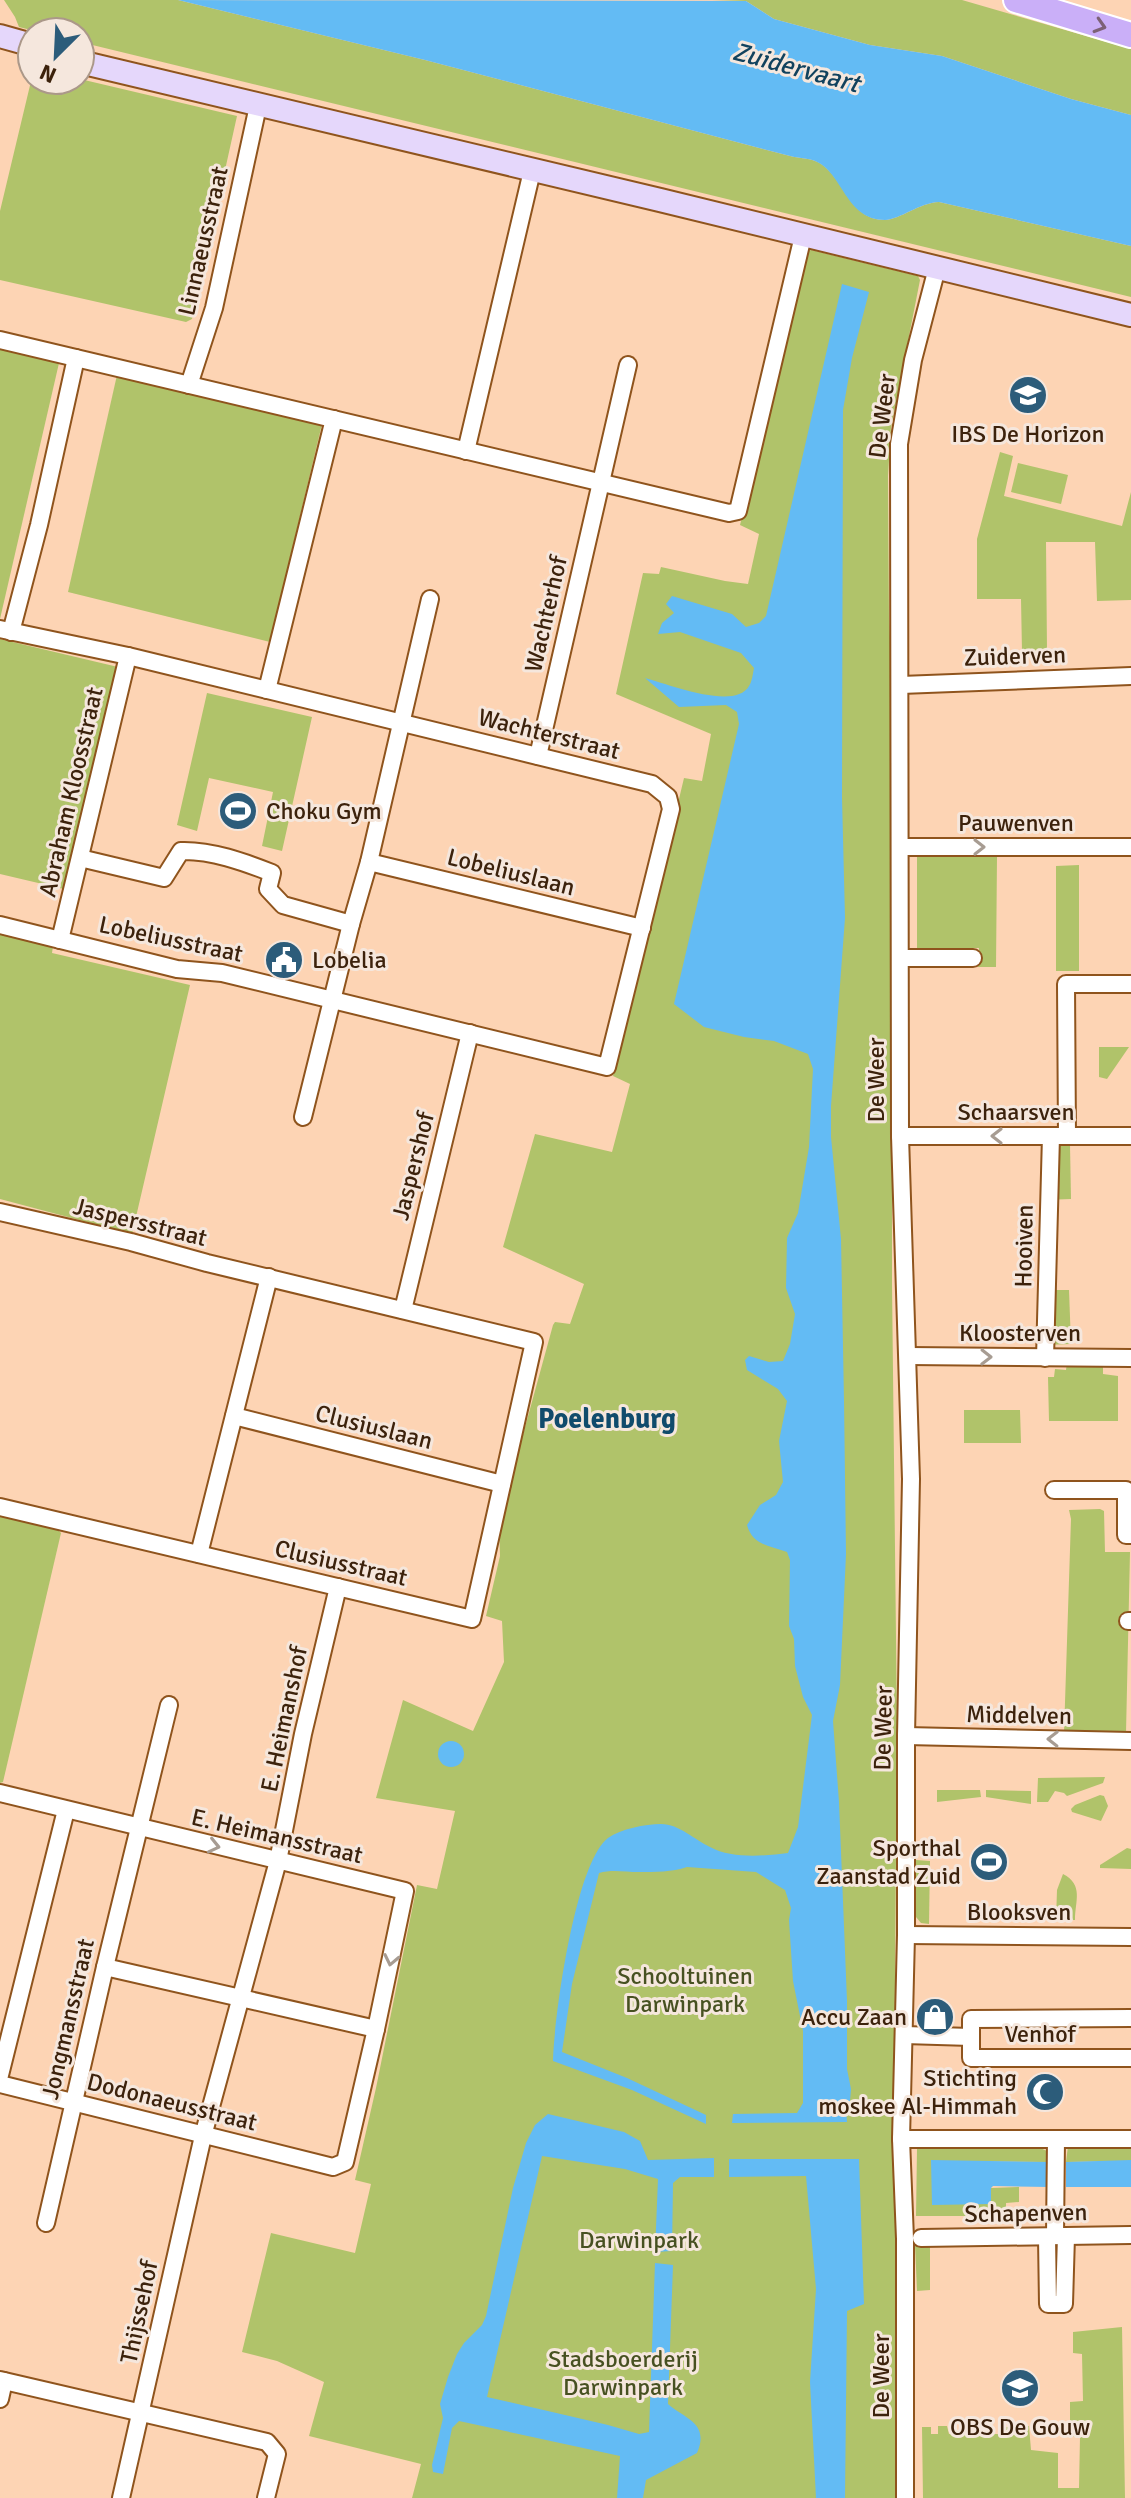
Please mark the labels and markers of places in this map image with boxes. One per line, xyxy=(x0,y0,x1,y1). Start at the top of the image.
school or university icon: IBS De Horizon xyxy=(1007,374,1049,416)
place label: IBS De Horizon xyxy=(951,419,1105,449)
sports icon: Choku Gym xyxy=(217,790,259,832)
place label: Choku Gym xyxy=(266,796,382,826)
public building icon: Lobelia xyxy=(263,939,305,981)
place label: Lobelia xyxy=(312,945,387,975)
place label: Sporthal Zaanstad Zuid xyxy=(816,1833,961,1891)
sports icon: Sporthal Zaanstad Zuid xyxy=(968,1841,1010,1883)
shop icon: Accu Zaan xyxy=(914,1996,956,2038)
place label: Accu Zaan xyxy=(801,2002,907,2032)
place label: Stichting moskee Al-Himmah xyxy=(818,2063,1017,2121)
mosque icon: Stichting moskee Al-Himmah xyxy=(1024,2071,1066,2113)
school or university icon: OBS De Gouw xyxy=(999,2367,1041,2409)
place label: OBS De Gouw xyxy=(950,2412,1090,2442)

